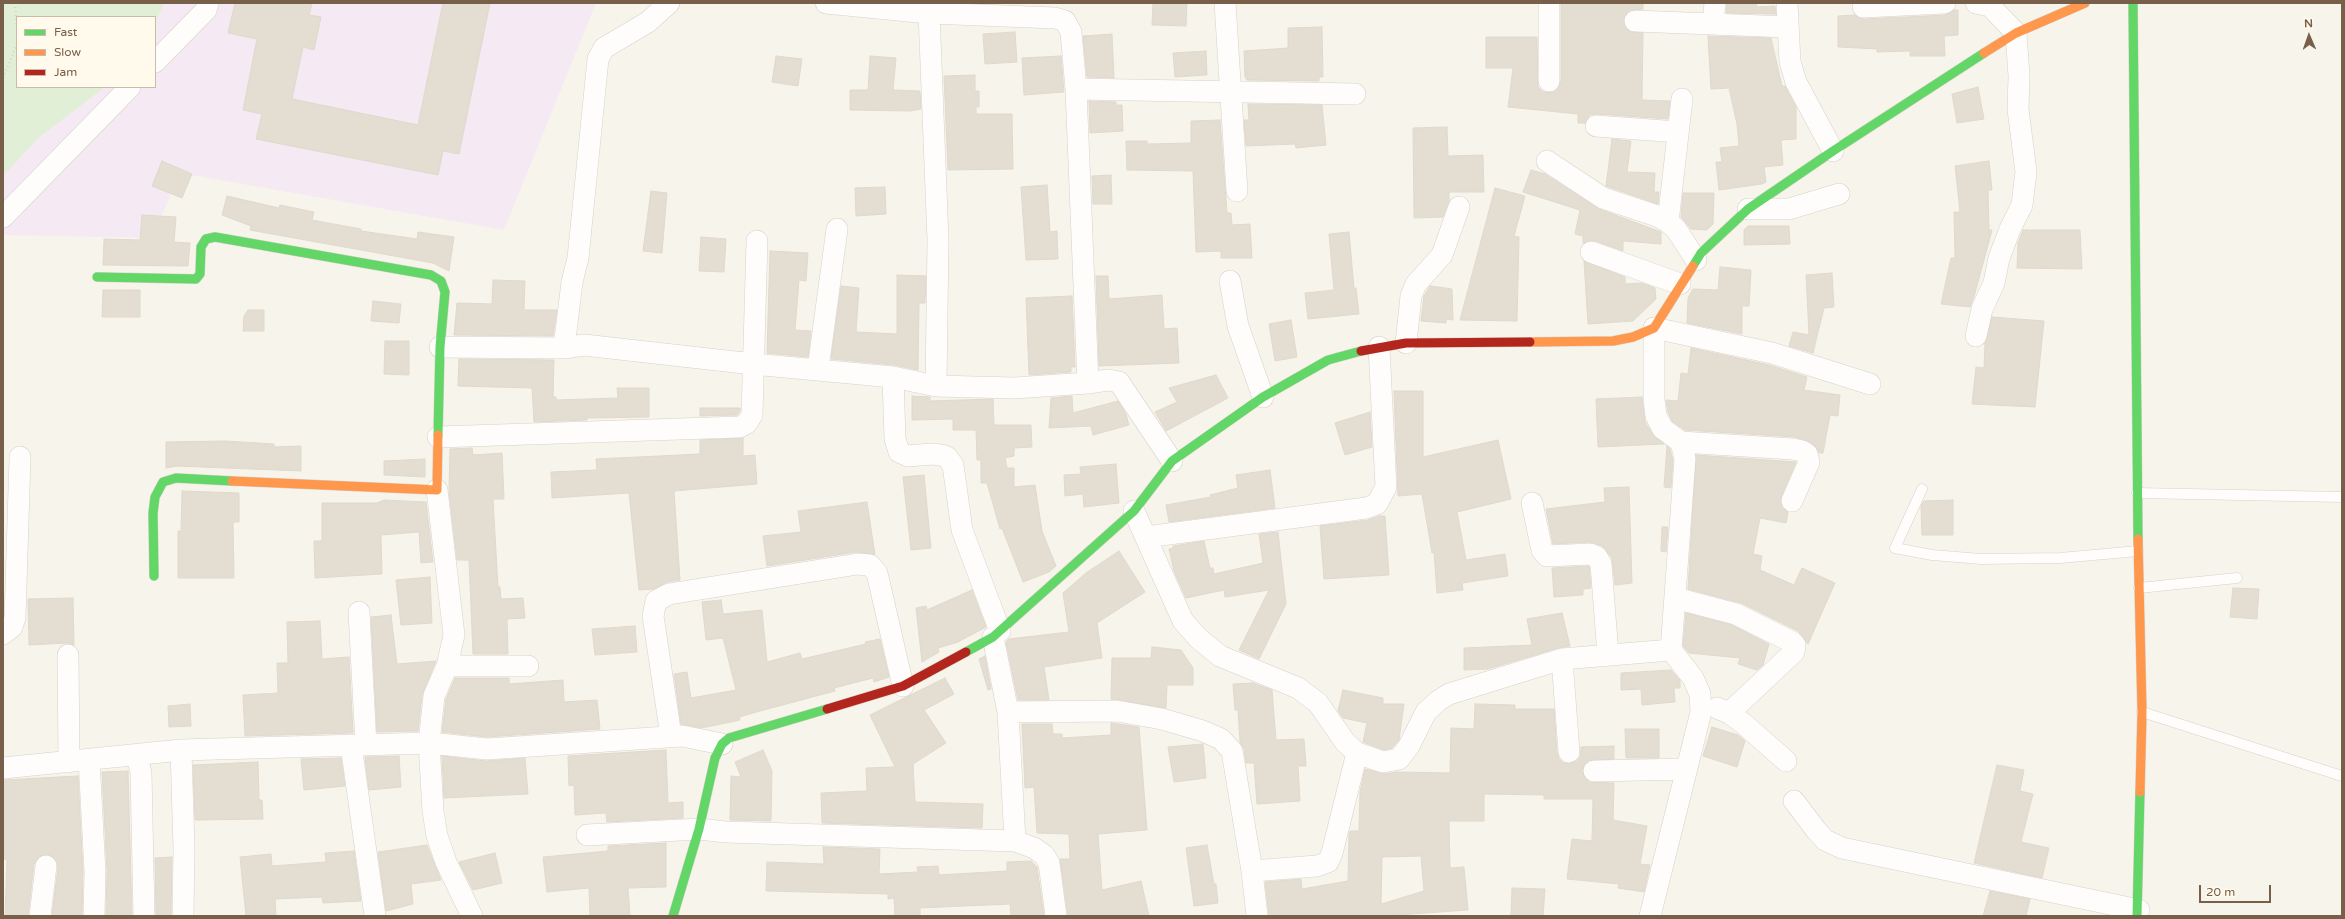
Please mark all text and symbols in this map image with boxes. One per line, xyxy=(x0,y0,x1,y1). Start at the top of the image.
legend xyxy=(16,16,156,88)
north arrow xyxy=(2289,16,2329,56)
text: N xyxy=(2304,17,2313,30)
text: Fast xyxy=(54,25,77,39)
text: Slow xyxy=(54,45,81,59)
text: Jam xyxy=(54,65,77,79)
scale bar xyxy=(2201,877,2273,903)
text: 20 m xyxy=(2206,885,2235,899)

